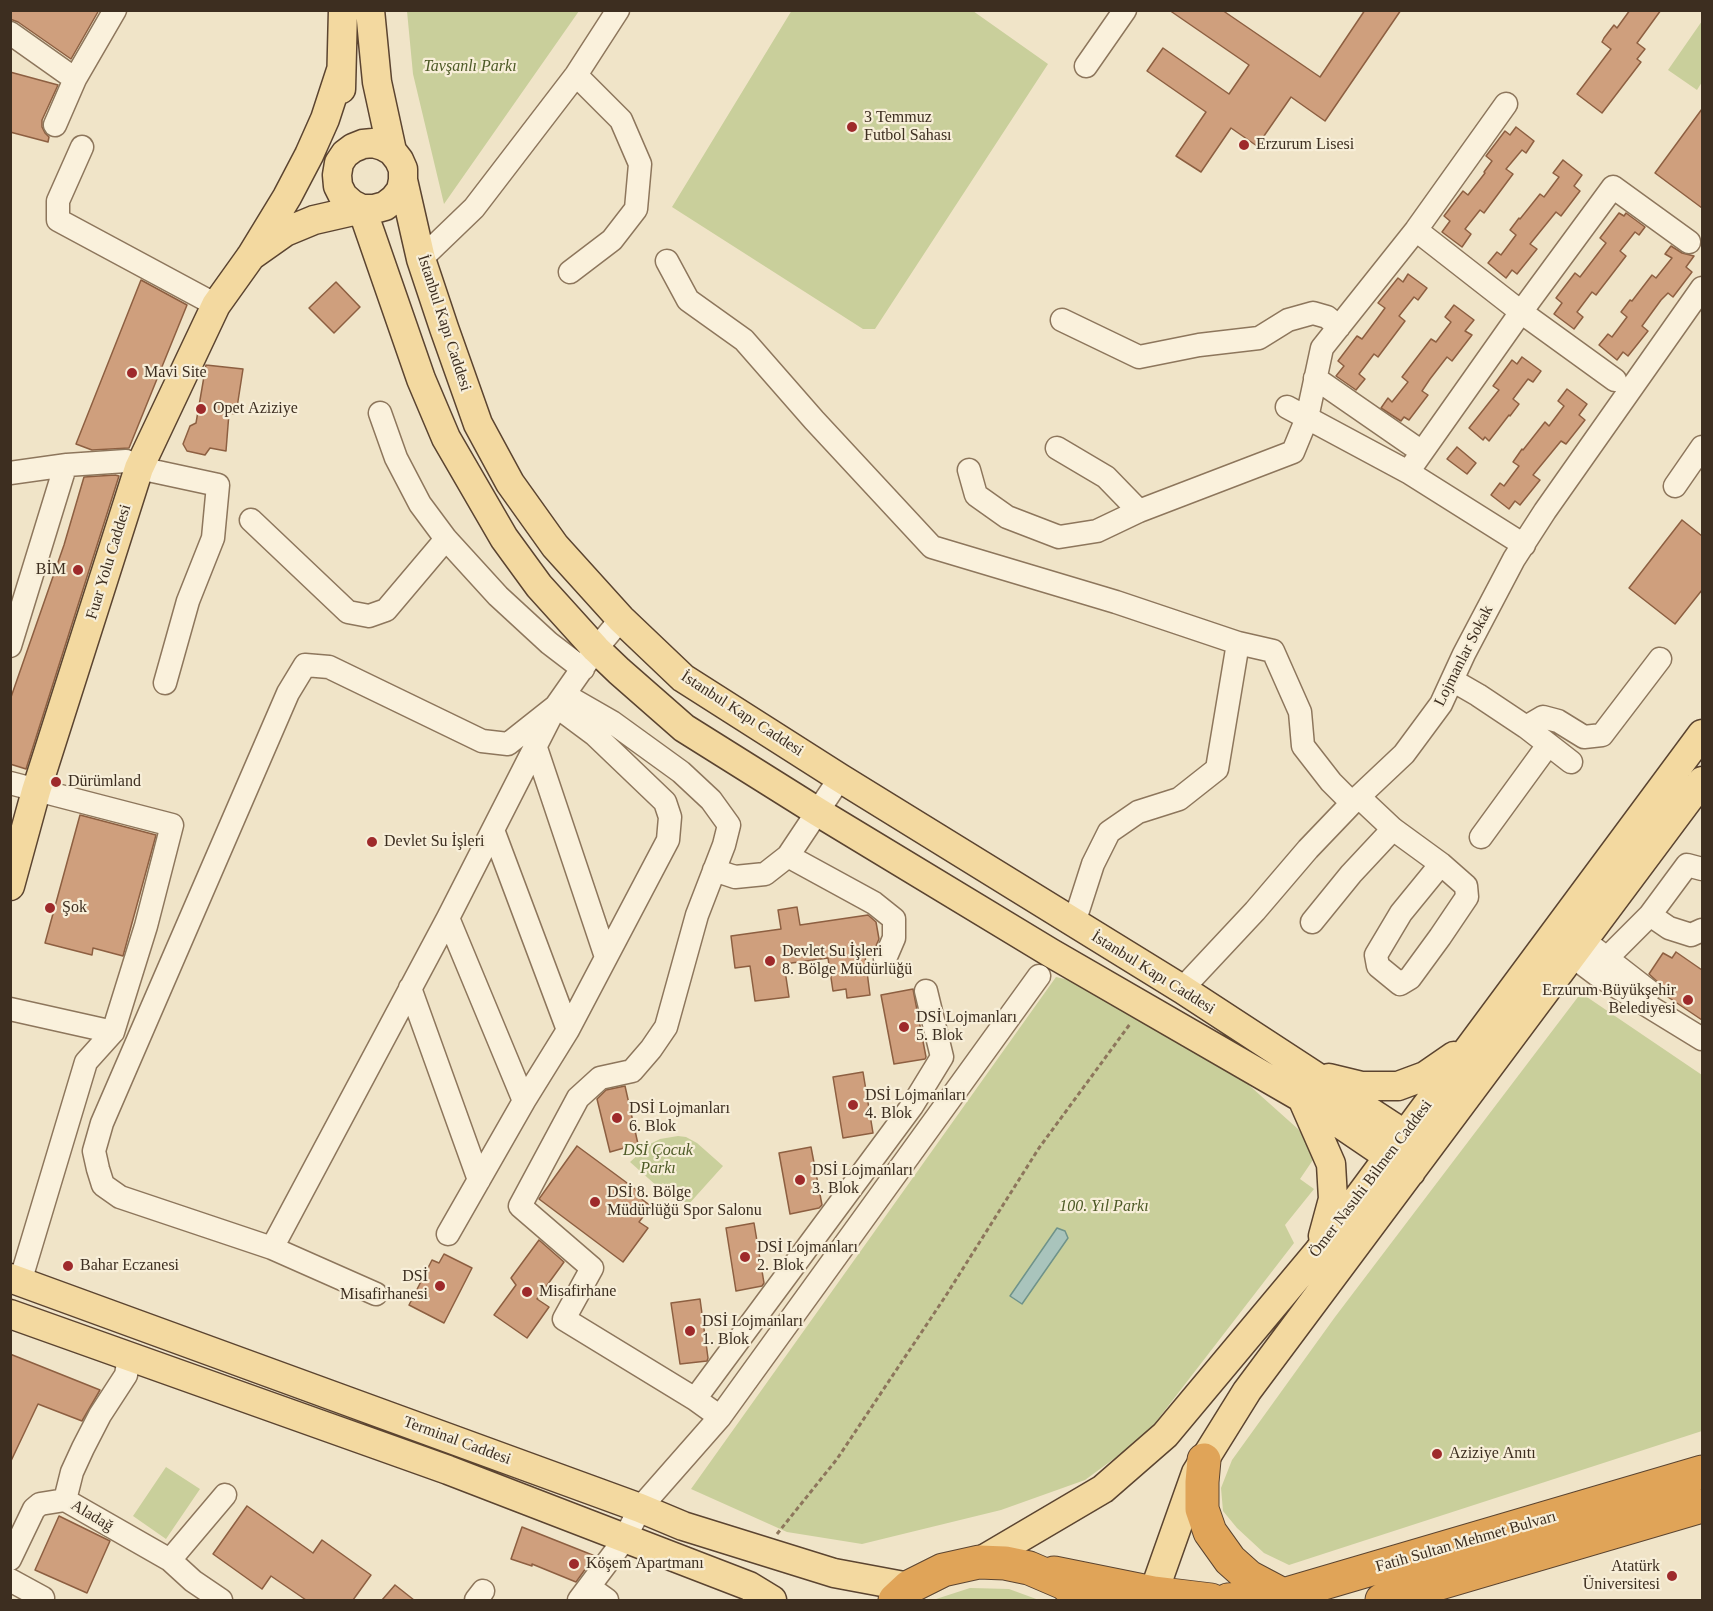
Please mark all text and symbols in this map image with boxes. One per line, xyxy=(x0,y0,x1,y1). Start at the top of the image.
park label: Tavşanlı Parkı xyxy=(423,57,517,77)
place label: 3 Temmuz Futbol Sahası xyxy=(864,108,952,146)
marker: 3 Temmuz Futbol Sahası xyxy=(845,120,859,134)
place label: Erzurum Lisesi xyxy=(1256,135,1354,155)
marker: Erzurum Lisesi xyxy=(1237,138,1251,152)
street label: İstanbul Kapı Caddesi xyxy=(413,252,475,394)
place label: Mavi Site xyxy=(144,363,207,383)
marker: Mavi Site xyxy=(125,366,139,380)
place label: Opet Aziziye xyxy=(213,399,298,419)
marker: Opet Aziziye xyxy=(194,402,208,416)
street label: Fuar Yolu Caddesi xyxy=(82,502,136,622)
place label: BİM xyxy=(36,560,66,580)
marker: BİM xyxy=(71,563,85,577)
street label: Lojmanlar Sokak xyxy=(1430,602,1498,710)
street label: İstanbul Kapı Caddesi xyxy=(677,667,807,761)
place label: Dürümland xyxy=(68,772,141,792)
marker: Dürümland xyxy=(49,775,63,789)
place label: Devlet Su İşleri xyxy=(384,832,484,852)
marker: Devlet Su İşleri xyxy=(365,835,379,849)
place label: Şok xyxy=(62,898,87,918)
marker: Şok xyxy=(43,901,57,915)
street label: İstanbul Kapı Caddesi xyxy=(1088,927,1218,1019)
place label: Devlet Su İşleri 8. Bölge Müdürlüğü xyxy=(782,942,912,980)
marker: Devlet Su İşleri 8. Bölge Müdürlüğü xyxy=(763,954,777,968)
place label: Erzurum Büyükşehir Belediyesi xyxy=(1542,981,1676,1019)
marker: Erzurum Büyükşehir Belediyesi xyxy=(1681,993,1695,1007)
place label: DSİ Lojmanları 5. Blok xyxy=(916,1008,1017,1046)
marker: DSİ Lojmanları 5. Blok xyxy=(897,1020,911,1034)
place label: DSİ Lojmanları 4. Blok xyxy=(865,1086,966,1124)
street label: Ömer Nasuhi Bilmen Caddesi xyxy=(1305,1096,1437,1262)
marker: DSİ Lojmanları 4. Blok xyxy=(846,1098,860,1112)
place label: DSİ Lojmanları 6. Blok xyxy=(629,1099,730,1137)
marker: DSİ Lojmanları 6. Blok xyxy=(610,1111,624,1125)
park label: DSİ Çocuk Parkı xyxy=(623,1141,693,1179)
place label: DSİ Lojmanları 3. Blok xyxy=(812,1161,913,1199)
marker: DSİ Lojmanları 3. Blok xyxy=(793,1173,807,1187)
place label: DSİ 8. Bölge Müdürlüğü Spor Salonu xyxy=(607,1183,762,1221)
marker: DSİ 8. Bölge Müdürlüğü Spor Salonu xyxy=(588,1195,602,1209)
park label: 100. Yıl Parkı xyxy=(1059,1197,1149,1217)
place label: DSİ Lojmanları 2. Blok xyxy=(757,1238,858,1276)
marker: DSİ Lojmanları 2. Blok xyxy=(738,1250,752,1264)
place label: Bahar Eczanesi xyxy=(80,1256,179,1276)
marker: Bahar Eczanesi xyxy=(61,1259,75,1273)
place label: DSİ Misafirhanesi xyxy=(340,1267,428,1305)
marker: DSİ Misafirhanesi xyxy=(433,1279,447,1293)
place label: Misafirhane xyxy=(539,1282,616,1302)
marker: Misafirhane xyxy=(520,1285,534,1299)
place label: DSİ Lojmanları 1. Blok xyxy=(702,1312,803,1350)
marker: DSİ Lojmanları 1. Blok xyxy=(683,1324,697,1338)
street label: Terminal Caddesi xyxy=(401,1413,513,1469)
place label: Aziziye Anıtı xyxy=(1449,1444,1536,1464)
marker: Aziziye Anıtı xyxy=(1430,1447,1444,1461)
street label: Aladağ xyxy=(67,1496,117,1536)
street label: Fatih Sultan Mehmet Bulvarı xyxy=(1373,1507,1559,1577)
place label: Köşem Apartmanı xyxy=(586,1554,704,1574)
marker: Köşem Apartmanı xyxy=(567,1557,581,1571)
place label: Atatürk Üniversitesi xyxy=(1583,1557,1660,1595)
marker: Atatürk Üniversitesi xyxy=(1665,1569,1679,1583)

